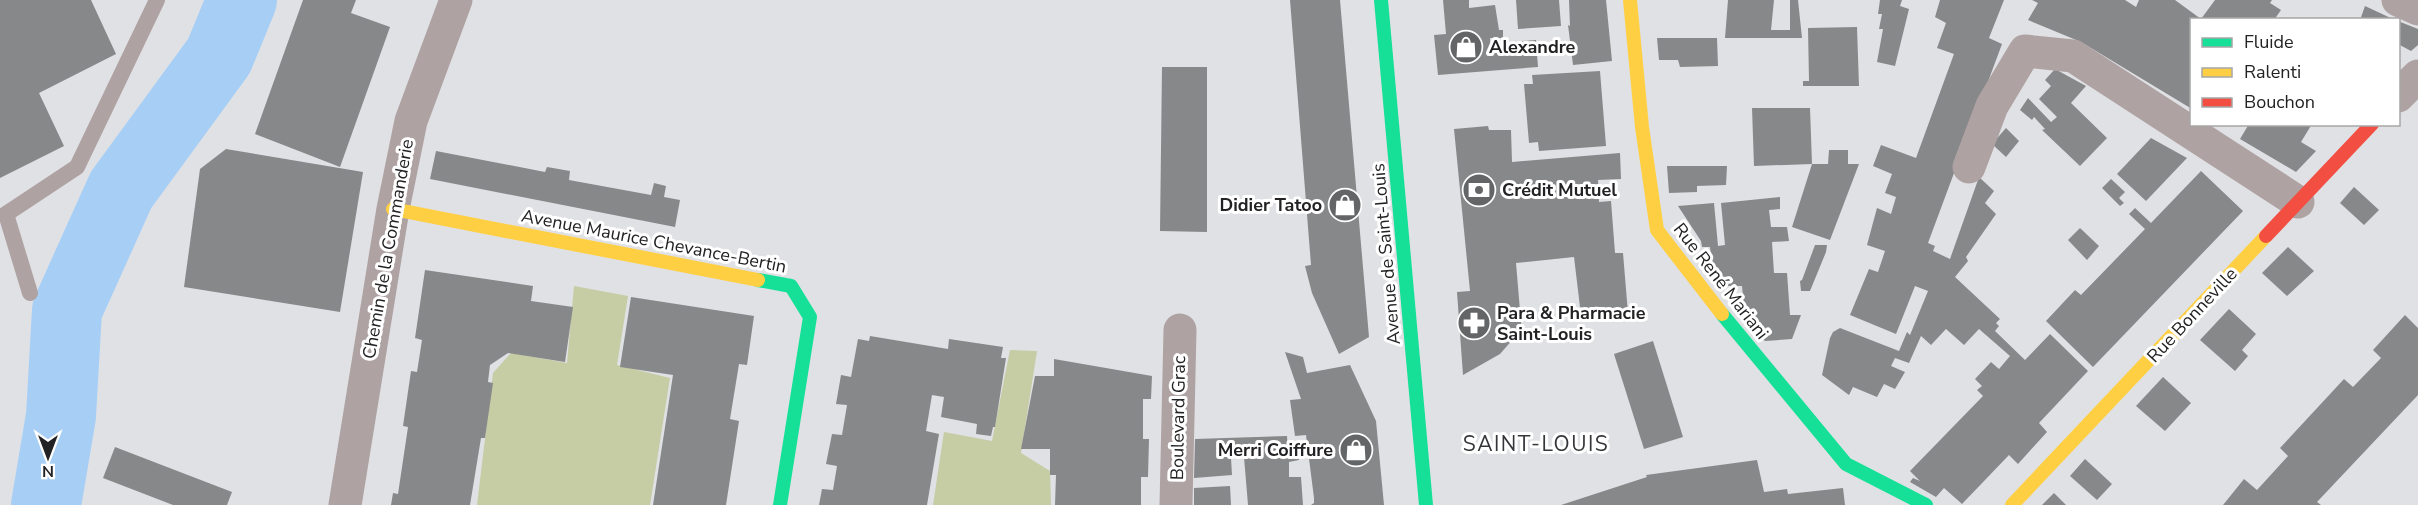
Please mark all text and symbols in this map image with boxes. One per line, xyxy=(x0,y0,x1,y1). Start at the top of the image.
legend xyxy=(2190,18,2400,126)
shop icon: Alexandre xyxy=(1448,29,1484,65)
text: Fluide xyxy=(2244,30,2294,54)
place label: Alexandre xyxy=(1489,35,1576,59)
text: Ralenti xyxy=(2244,60,2301,84)
text: Bouchon xyxy=(2244,90,2315,114)
street label: Chemin de la Commanderie xyxy=(357,137,419,361)
street label: Avenue de Saint-Louis xyxy=(1366,162,1406,346)
bank icon: Crédit Mutuel xyxy=(1461,172,1497,208)
place label: Crédit Mutuel xyxy=(1502,178,1617,202)
shop icon: Didier Tatoo xyxy=(1327,187,1363,223)
place label: Didier Tatoo xyxy=(1219,193,1322,217)
street label: Avenue Maurice Chevance-Bertin xyxy=(519,204,789,278)
street label: Rue René Mariani xyxy=(1668,218,1774,344)
street label: Rue Bonneville xyxy=(2142,262,2242,368)
place label: Para & Pharmacie Saint-Louis xyxy=(1497,301,1646,346)
pharmacy icon: Para & Pharmacie Saint-Louis xyxy=(1456,305,1492,341)
street label: Boulevard Grac xyxy=(1165,356,1191,480)
north arrow xyxy=(18,427,78,487)
district label: SAINT-LOUIS xyxy=(1463,430,1609,458)
shop icon: Merri Coiffure xyxy=(1338,432,1374,468)
place label: Merri Coiffure xyxy=(1218,438,1333,462)
text: N xyxy=(42,460,54,482)

